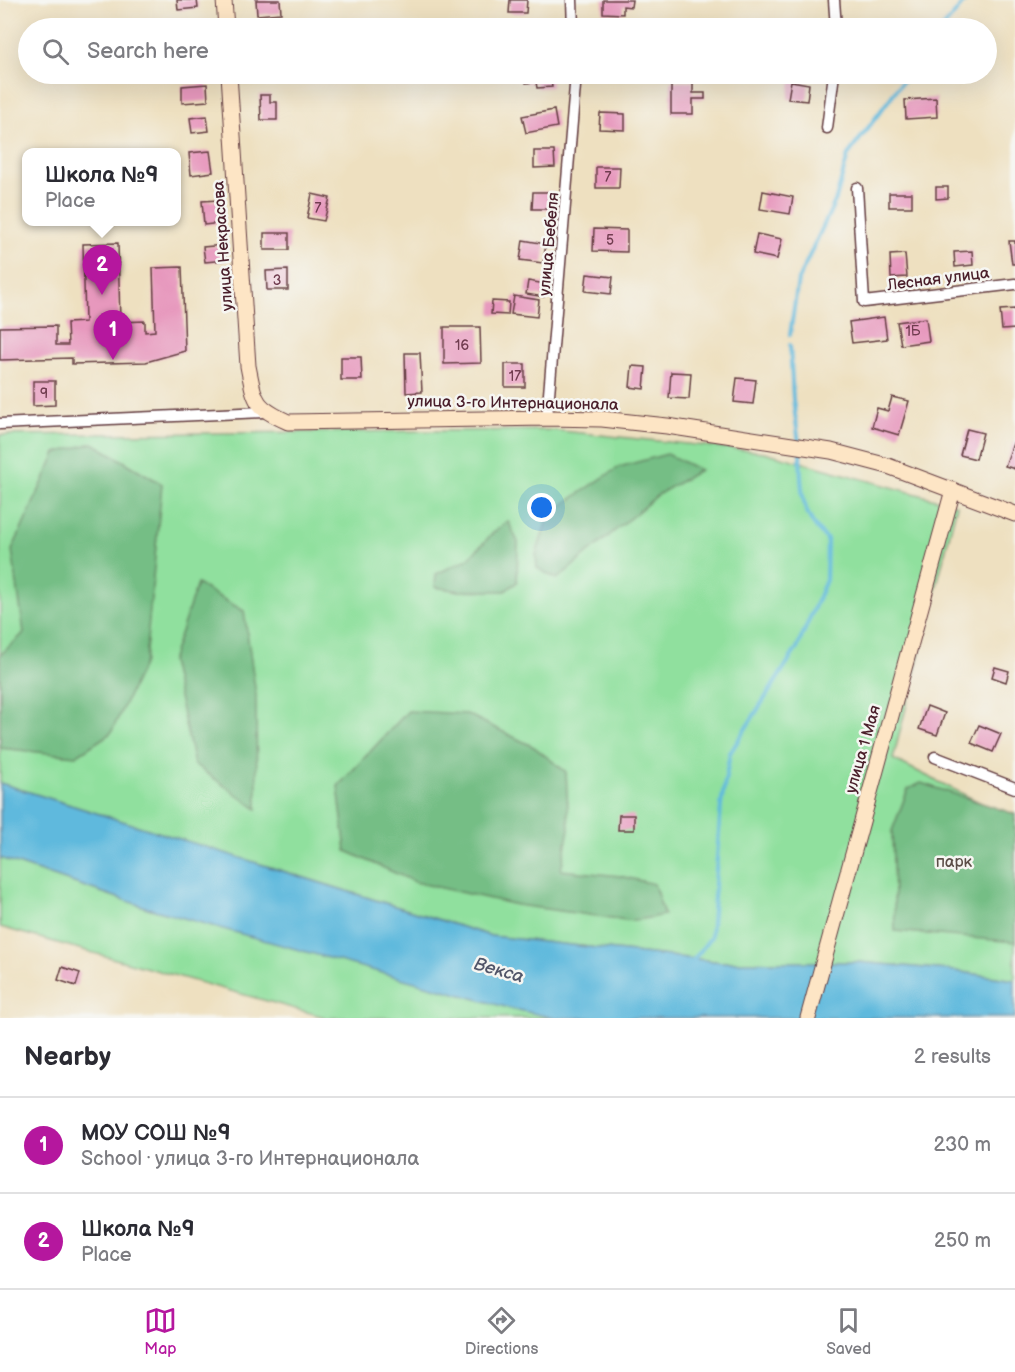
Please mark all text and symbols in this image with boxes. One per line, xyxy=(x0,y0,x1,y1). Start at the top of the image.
search box xyxy=(18,18,997,84)
icon: search xyxy=(39,35,72,68)
text: Search here xyxy=(87,38,209,65)
popup xyxy=(22,148,181,226)
text: Школа №9 xyxy=(45,162,158,189)
house number: 7 xyxy=(605,169,612,186)
street label: улица Некрасова xyxy=(209,180,238,312)
text: Place xyxy=(45,189,95,213)
street label: улица Бебеля xyxy=(535,191,564,297)
house number: 7 xyxy=(315,200,322,217)
house number: 5 xyxy=(606,232,614,249)
pin: 2 xyxy=(82,246,122,295)
street label: Лесная улица xyxy=(885,264,991,295)
house number: 3 xyxy=(273,272,281,289)
pin: 1 xyxy=(94,310,132,360)
house number: 1Б xyxy=(905,323,921,340)
house number: 16 xyxy=(455,337,469,354)
house number: 17 xyxy=(509,368,521,385)
house number: 9 xyxy=(40,385,48,402)
street label: улица 3-го Интернационала xyxy=(407,392,619,415)
your location xyxy=(527,493,556,522)
street label: улица 1 Мая xyxy=(842,703,885,796)
park label: парк xyxy=(936,853,973,872)
water label: Векса xyxy=(472,953,526,988)
text: Nearby xyxy=(24,1042,111,1073)
text: 2 results xyxy=(914,1045,991,1069)
text: МОУ СОШ №9 xyxy=(81,1120,231,1147)
text: 1 xyxy=(39,1133,48,1157)
text: 230 m xyxy=(934,1133,991,1157)
text: School · улица 3-го Интернационала xyxy=(81,1147,419,1171)
text: Школа №9 xyxy=(81,1216,195,1243)
text: 2 xyxy=(38,1229,49,1253)
text: 250 m xyxy=(934,1229,991,1253)
text: Place xyxy=(81,1243,132,1267)
tab: Map xyxy=(144,1304,177,1359)
tab: Directions xyxy=(465,1304,538,1359)
tab: Saved xyxy=(826,1304,871,1359)

